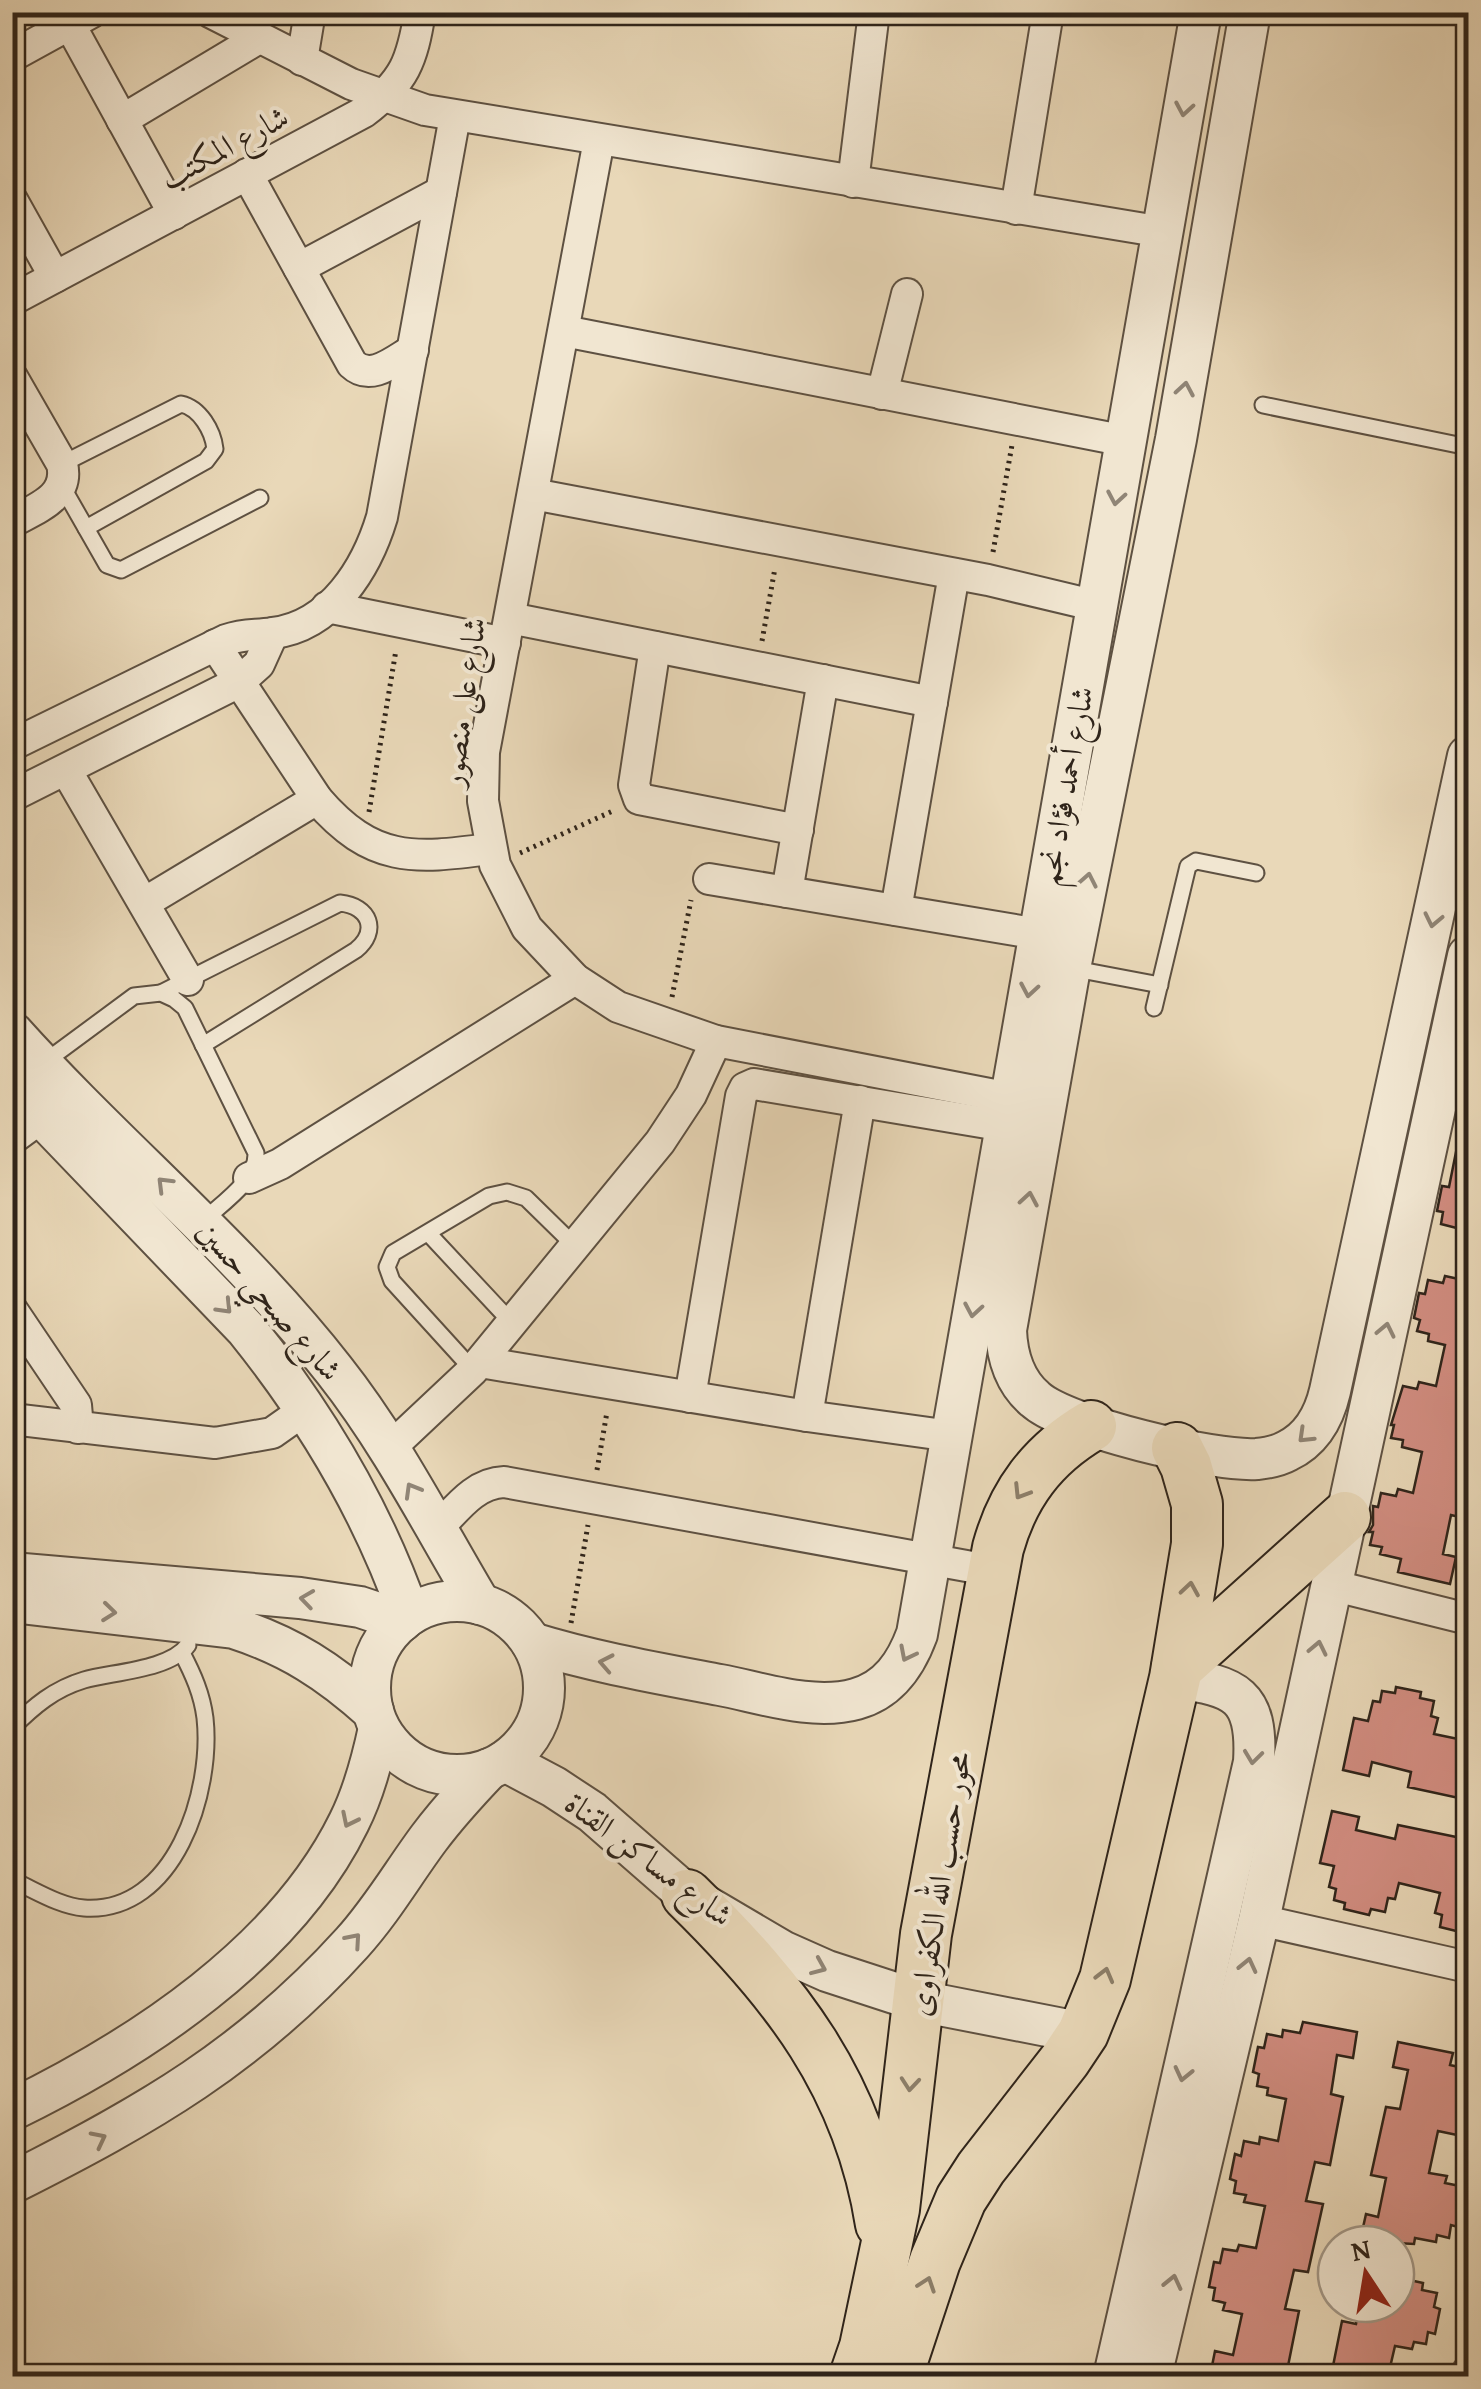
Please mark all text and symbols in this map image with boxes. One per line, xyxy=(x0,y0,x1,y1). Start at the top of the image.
street label: شارع المكتب xyxy=(151,93,299,204)
one-way arrow xyxy=(1174,100,1195,117)
one-way arrow xyxy=(1174,381,1195,398)
one-way arrow xyxy=(1106,489,1127,506)
street label: شارع على منصور xyxy=(427,614,502,793)
street label: شارع أحمد فؤاد نجم xyxy=(1024,683,1112,891)
one-way arrow xyxy=(1077,872,1098,889)
one-way arrow xyxy=(1423,911,1444,928)
one-way arrow xyxy=(1019,982,1040,998)
one-way arrow xyxy=(158,1178,176,1196)
one-way arrow xyxy=(1018,1191,1039,1208)
street label: شارع صبحي حسين xyxy=(181,1208,354,1396)
one-way arrow xyxy=(213,1296,231,1314)
one-way arrow xyxy=(963,1302,984,1318)
one-way arrow xyxy=(1375,1322,1396,1339)
one-way arrow xyxy=(1299,1424,1317,1442)
one-way arrow xyxy=(1014,1481,1033,1499)
one-way arrow xyxy=(405,1483,425,1501)
one-way arrow xyxy=(1179,1581,1200,1598)
one-way arrow xyxy=(299,1590,316,1611)
one-way arrow xyxy=(102,1601,118,1622)
one-way arrow xyxy=(1306,1640,1327,1657)
one-way arrow xyxy=(900,1643,920,1661)
one-way arrow xyxy=(598,1653,615,1674)
street label: محور حسب الله الكفراوى xyxy=(893,1748,983,2019)
one-way arrow xyxy=(1243,1749,1264,1765)
street label: شارع مساكن القناة xyxy=(553,1780,743,1941)
one-way arrow xyxy=(342,1810,362,1828)
one-way arrow xyxy=(342,1933,360,1952)
one-way arrow xyxy=(809,1955,827,1975)
one-way arrow xyxy=(1236,1957,1257,1974)
one-way arrow xyxy=(1093,1967,1114,1984)
one-way arrow xyxy=(1174,2065,1195,2082)
one-way arrow xyxy=(899,2077,921,2093)
one-way arrow xyxy=(89,2132,107,2151)
north arrow xyxy=(1316,2224,1416,2324)
text: N xyxy=(1347,2227,1374,2271)
one-way arrow xyxy=(1161,2274,1182,2291)
one-way arrow xyxy=(916,2276,936,2293)

